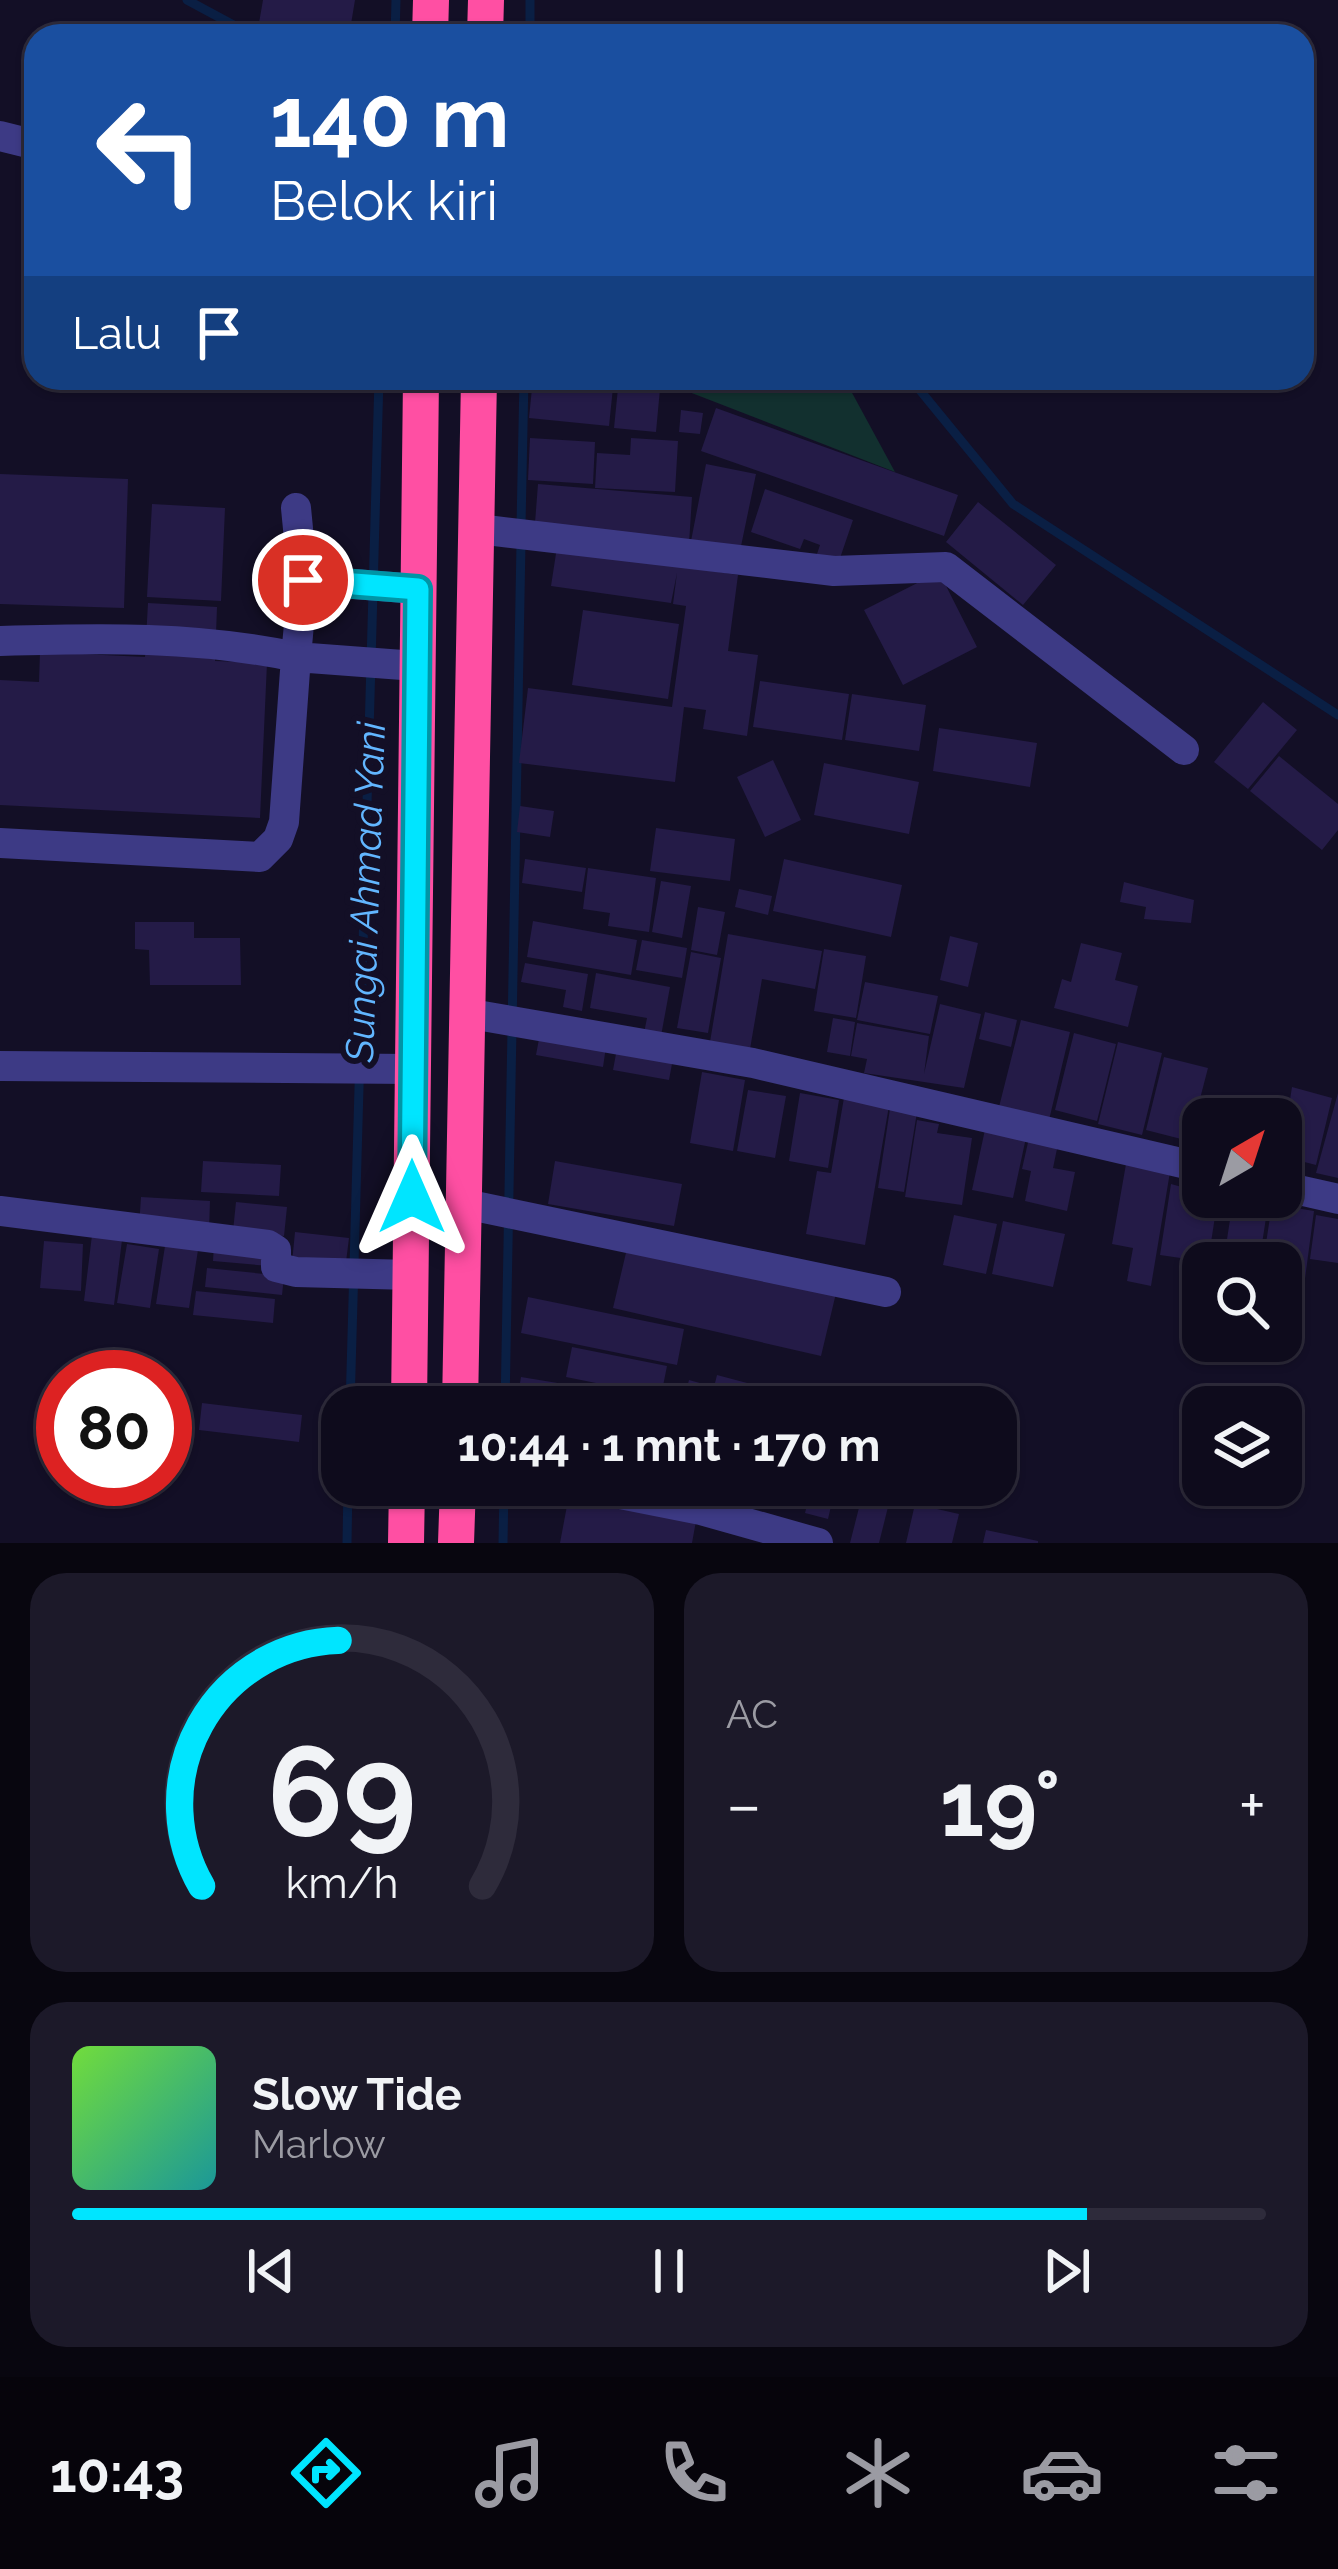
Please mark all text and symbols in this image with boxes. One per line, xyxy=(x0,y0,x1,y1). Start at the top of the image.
text: 140 m xyxy=(270,68,509,167)
icon: left xyxy=(72,72,228,228)
text: Belok kiri xyxy=(270,169,498,233)
icon: arrive xyxy=(186,300,252,366)
text: Lalu xyxy=(72,307,162,360)
pin xyxy=(252,529,354,631)
icon: arrive xyxy=(270,547,336,613)
water label: Sungai Ahmad Yani xyxy=(336,720,394,1064)
north arrow xyxy=(1182,1098,1302,1218)
map controls xyxy=(1182,1098,1302,1506)
position arrow xyxy=(349,1134,475,1260)
button: search xyxy=(1182,1242,1302,1362)
speed limit sign: 80 xyxy=(36,1350,192,1506)
button: layers xyxy=(1182,1386,1302,1506)
text: 10:44 · 1 mnt · 170 m xyxy=(458,1419,880,1472)
text: AC xyxy=(726,1691,778,1737)
text: 69 xyxy=(267,1718,417,1864)
text: 19° xyxy=(940,1751,1060,1857)
text: − xyxy=(726,1766,762,1843)
text: + xyxy=(1239,1766,1266,1843)
text: km/h xyxy=(285,1857,399,1907)
text: Slow Tide xyxy=(252,2068,462,2121)
text: Marlow xyxy=(252,2121,386,2167)
icon: previous xyxy=(238,2238,304,2304)
icon: pause xyxy=(636,2238,702,2304)
icon: next xyxy=(1034,2238,1100,2304)
icon: directions xyxy=(284,2431,368,2515)
icon: music xyxy=(468,2431,552,2515)
icon: phone xyxy=(652,2431,736,2515)
icon: climate xyxy=(836,2431,920,2515)
icon: car xyxy=(1020,2431,1104,2515)
icon: filters xyxy=(1204,2431,1288,2515)
text: 10:43 xyxy=(50,2441,184,2505)

